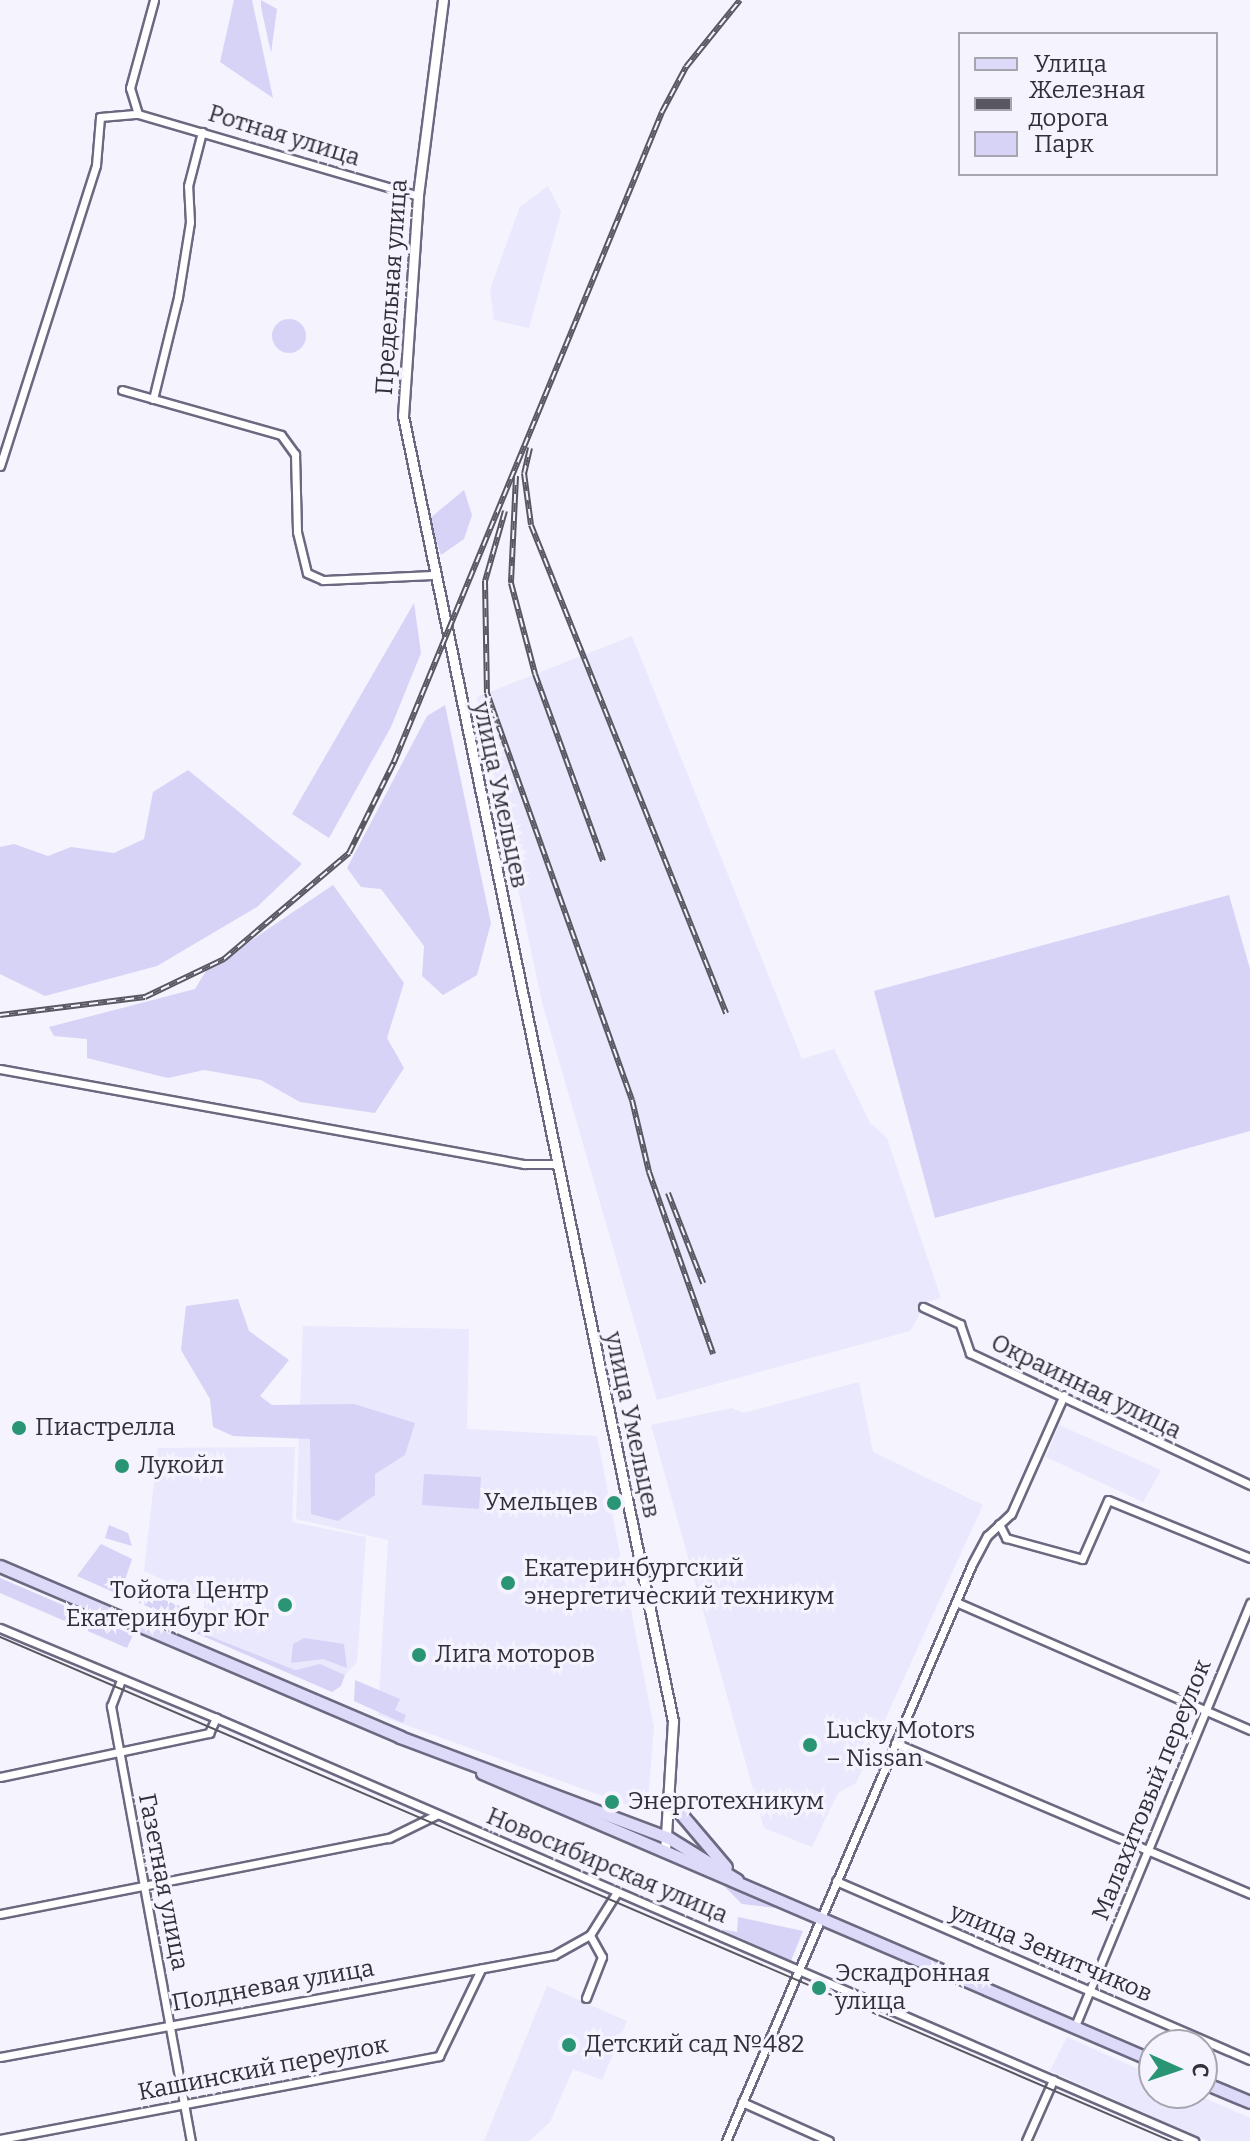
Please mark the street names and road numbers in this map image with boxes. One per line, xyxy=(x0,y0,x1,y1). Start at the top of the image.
street label: Ротная улица xyxy=(205,99,363,173)
street label: Предельная улица xyxy=(370,178,414,396)
street label: улица Умельцев xyxy=(466,699,534,891)
street label: Окраинная улица xyxy=(986,1328,1186,1446)
street label: улица Умельцев xyxy=(598,1329,666,1521)
street label: Малахитовый переулок xyxy=(1086,1655,1218,1925)
street label: Газетная улица xyxy=(132,1791,194,1973)
street label: Новосибирская улица xyxy=(482,1802,732,1930)
street label: улица Зенитчиков xyxy=(946,1897,1156,2009)
street label: Полдневая улица xyxy=(170,1954,376,2018)
street label: Кашинский переулок xyxy=(136,2031,390,2107)

